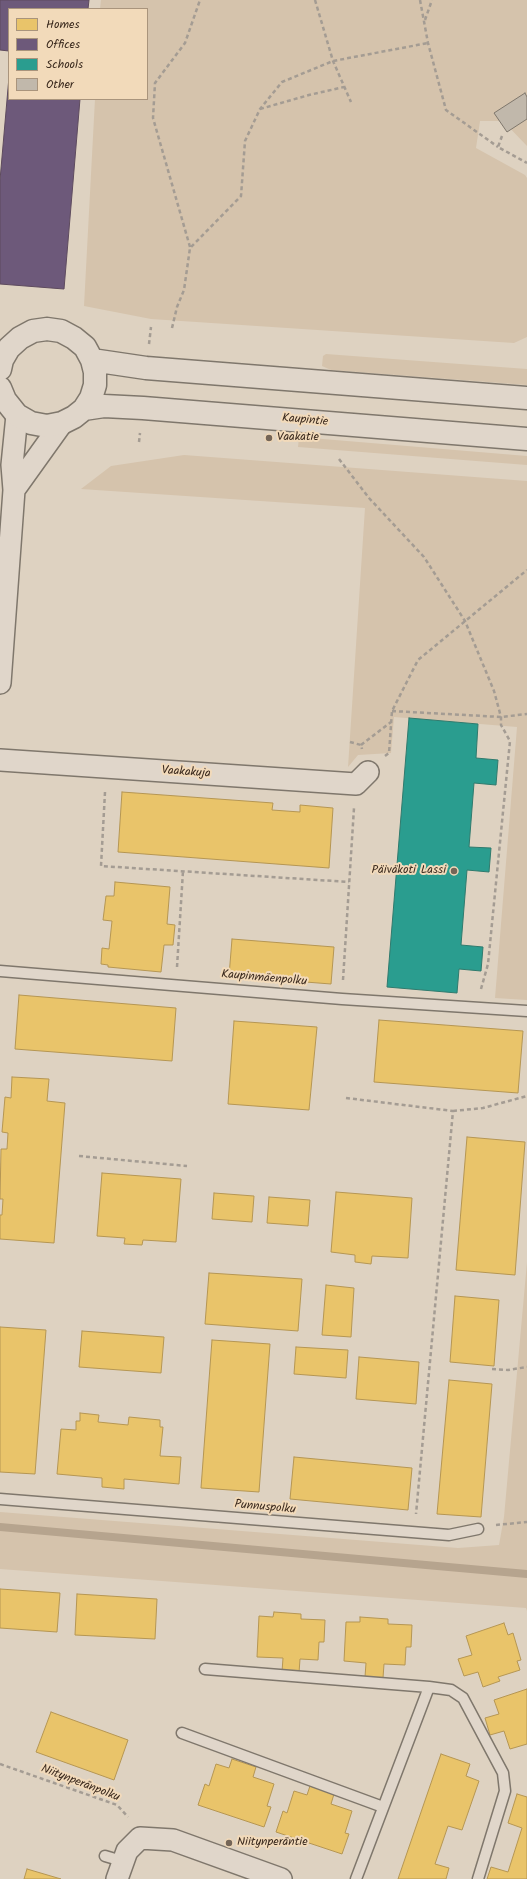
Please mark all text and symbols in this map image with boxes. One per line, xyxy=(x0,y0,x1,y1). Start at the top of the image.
legend xyxy=(8,8,148,100)
text: Homes xyxy=(46,15,80,34)
text: Offices xyxy=(46,35,80,54)
text: Schools xyxy=(46,55,83,74)
text: Other xyxy=(46,75,74,94)
street label: Kaupintie xyxy=(281,412,329,430)
place label: Vaakatie xyxy=(277,431,319,445)
marker: Vaakatie xyxy=(264,433,274,443)
street label: Vaakakuja xyxy=(161,764,211,782)
place label: Päiväkoti Lassi xyxy=(372,864,446,878)
marker: Päiväkoti Lassi xyxy=(449,866,459,876)
street label: Kaupinmäenpolku xyxy=(221,968,307,990)
street label: Punnuspolku xyxy=(234,1498,296,1518)
street label: Niitynperänpolku xyxy=(39,1762,121,1806)
place label: Niitynperäntie xyxy=(237,1836,308,1850)
marker: Niitynperäntie xyxy=(224,1838,234,1848)

